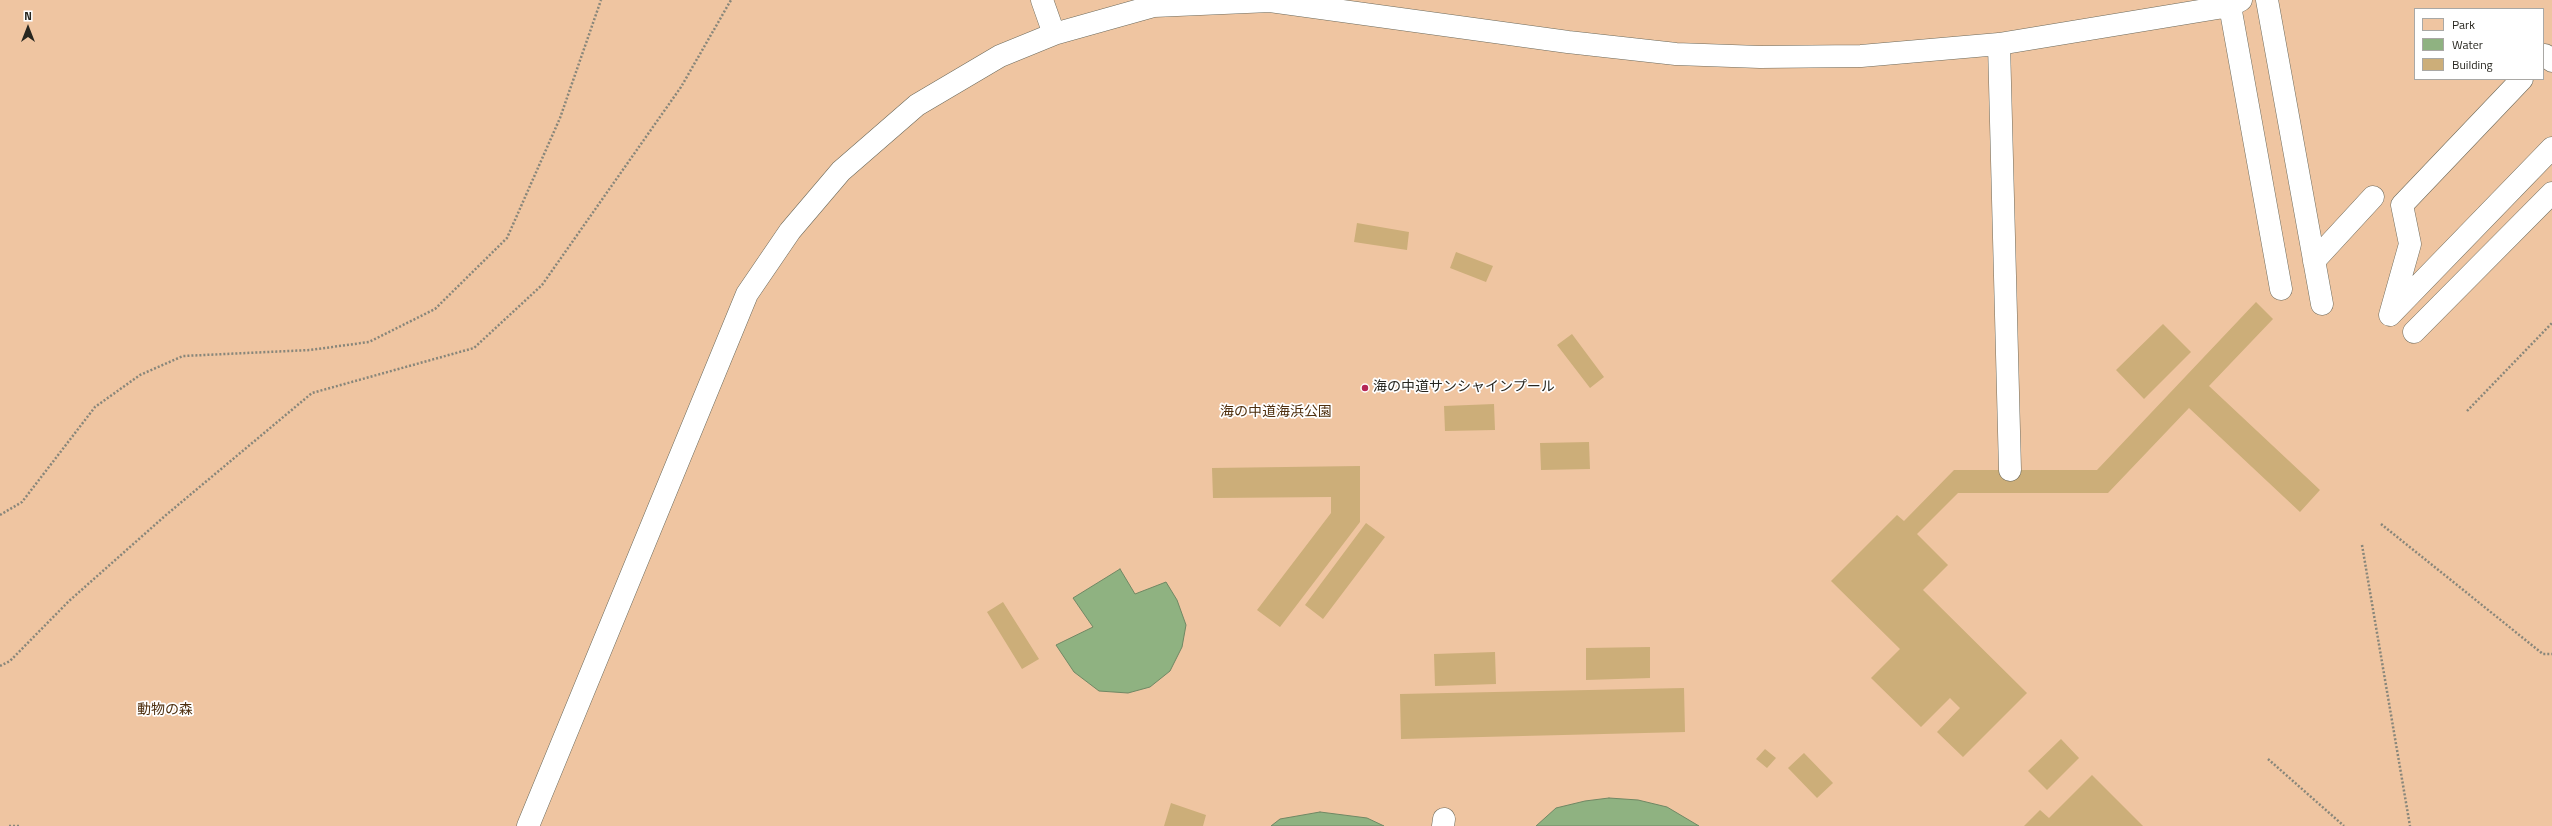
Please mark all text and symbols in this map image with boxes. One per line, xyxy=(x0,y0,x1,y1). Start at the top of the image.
north arrow xyxy=(8,8,48,48)
text: N xyxy=(24,8,32,24)
legend xyxy=(2414,8,2544,80)
text: Park xyxy=(2452,15,2475,34)
text: Water xyxy=(2452,35,2483,54)
text: Building xyxy=(2452,55,2493,74)
place label: 海の中道サンシャインプール xyxy=(1373,380,1555,396)
marker: 海の中道サンシャインプール xyxy=(1360,383,1370,393)
park label: 海の中道海浜公園 xyxy=(1220,405,1332,421)
park label: 動物の森 xyxy=(137,703,193,719)

